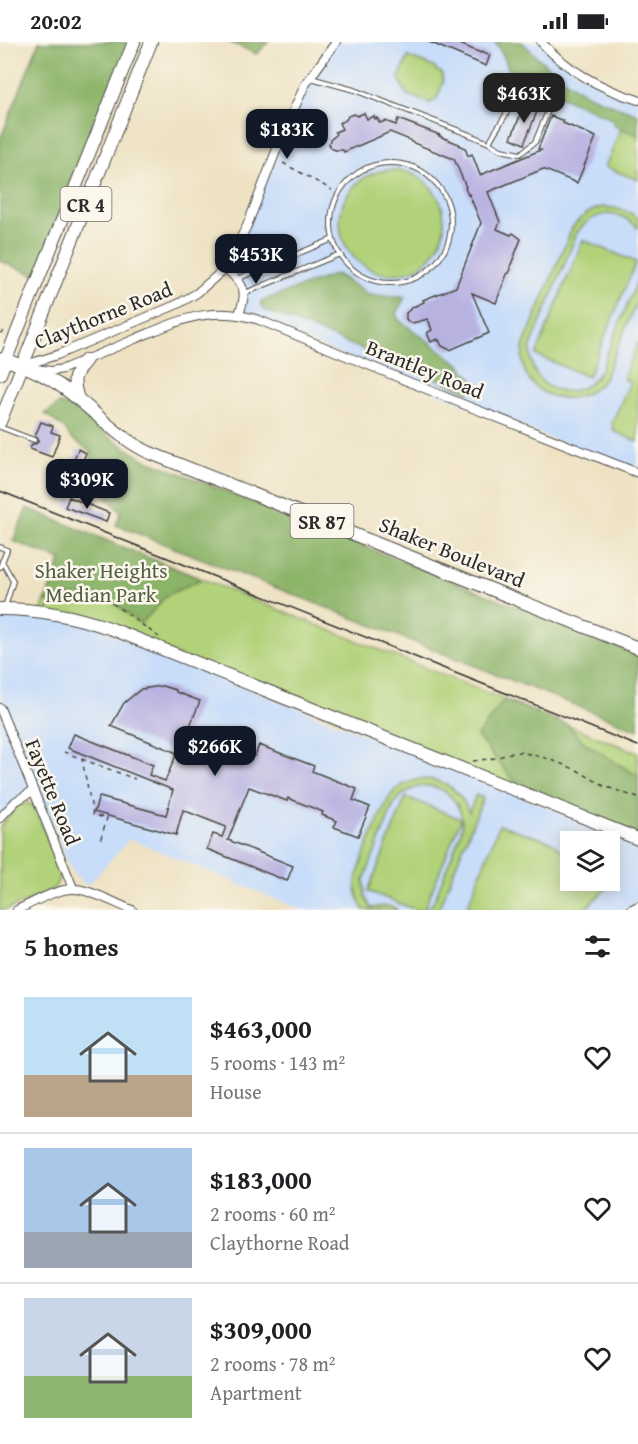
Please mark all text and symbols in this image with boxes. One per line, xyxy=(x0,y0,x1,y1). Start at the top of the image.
text: 20:02 xyxy=(30,5,82,37)
pin: $463K xyxy=(482,73,566,124)
text: $463K xyxy=(497,78,551,107)
pin: $183K xyxy=(245,109,329,160)
text: $183K xyxy=(260,114,314,143)
road number: CR 4 xyxy=(60,187,112,221)
pin: $453K xyxy=(214,234,298,285)
text: $453K xyxy=(229,239,283,268)
street label: Claythorne Road xyxy=(29,273,177,357)
street label: Brantley Road xyxy=(362,331,489,407)
pin: $309K xyxy=(45,459,129,510)
text: $309K xyxy=(60,464,114,493)
road number: SR 87 xyxy=(290,504,354,538)
street label: Shaker Boulevard xyxy=(374,509,530,596)
park label: Shaker Heights Median Park xyxy=(34,555,168,610)
pin: $266K xyxy=(173,726,257,777)
text: $266K xyxy=(188,731,242,760)
street label: Fayette Road xyxy=(18,734,89,851)
map controls xyxy=(560,831,620,891)
button: layers xyxy=(560,831,620,891)
text: 5 homes xyxy=(24,927,119,966)
icon: filters xyxy=(581,930,614,963)
text: $463,000 xyxy=(210,1009,312,1048)
icon: home xyxy=(72,1021,144,1093)
icon: heart xyxy=(581,1041,614,1074)
text: 5 rooms · 143 m² xyxy=(210,1048,345,1077)
text: House xyxy=(210,1077,262,1106)
text: $183,000 xyxy=(210,1160,312,1199)
icon: home xyxy=(72,1172,144,1244)
icon: heart xyxy=(581,1192,614,1225)
text: 2 rooms · 60 m² xyxy=(210,1199,336,1228)
text: Claythorne Road xyxy=(210,1228,350,1257)
text: $309,000 xyxy=(210,1310,312,1349)
icon: home xyxy=(72,1322,144,1394)
icon: heart xyxy=(581,1342,614,1375)
text: 2 rooms · 78 m² xyxy=(210,1349,336,1378)
text: Apartment xyxy=(210,1378,302,1407)

